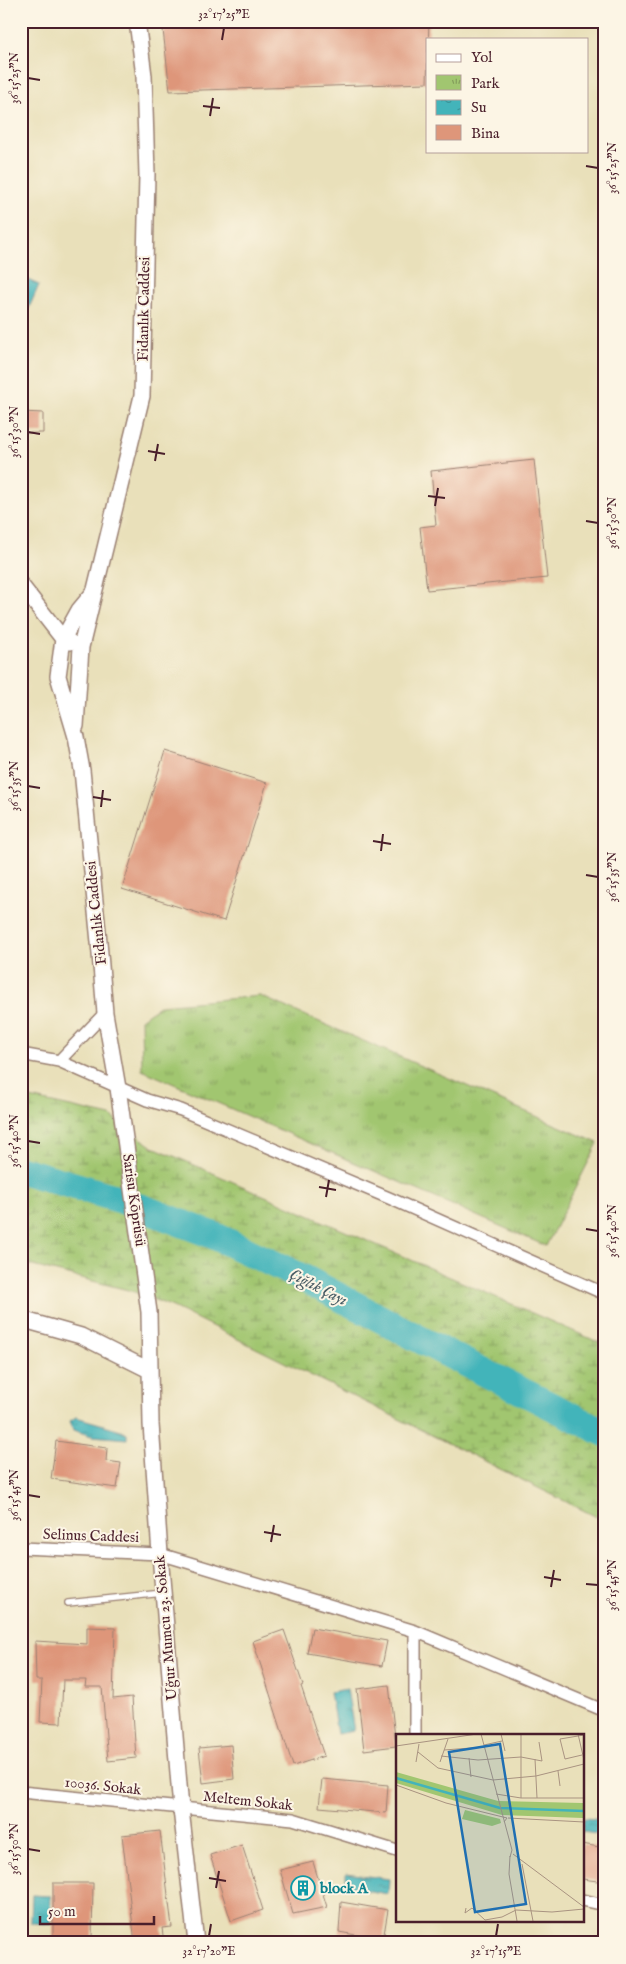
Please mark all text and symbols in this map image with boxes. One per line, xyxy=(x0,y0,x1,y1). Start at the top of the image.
text: 32°17'25"E xyxy=(198,7,250,22)
legend xyxy=(426,38,588,152)
text: Yol xyxy=(471,48,493,67)
text: 36°15'25"N xyxy=(7,52,22,104)
text: Park xyxy=(471,74,501,93)
text: Su xyxy=(471,98,487,117)
text: Bina xyxy=(471,124,500,143)
text: 36°15'25"N xyxy=(605,142,620,194)
street label: Fidanlık Caddesi xyxy=(134,256,154,362)
text: 36°15'30"N xyxy=(7,405,22,458)
text: 36°15'30"N xyxy=(605,496,620,549)
text: 36°15'35"N xyxy=(7,760,22,811)
text: 36°15'35"N xyxy=(605,851,620,902)
street label: Fidanlık Caddesi xyxy=(81,860,111,966)
text: 36°15'40"N xyxy=(7,1114,22,1168)
street label: Sarisu Kōprüsü xyxy=(118,1152,150,1248)
text: 36°15'40"N xyxy=(605,1204,620,1258)
water label: Çığlık Çayı xyxy=(286,1265,350,1311)
text: 36°15'45"N xyxy=(7,1468,22,1521)
street label: Selinus Caddesi xyxy=(43,1525,139,1547)
street label: Uğur Mumcu 23. Sokak xyxy=(150,1554,182,1701)
text: 36°15'45"N xyxy=(605,1558,620,1611)
inset map xyxy=(396,1734,584,1922)
street label: 10036. Sokak xyxy=(64,1773,143,1800)
street label: Meltem Sokak xyxy=(202,1787,295,1815)
text: 36°15'50"N xyxy=(7,1822,22,1875)
building icon: block A xyxy=(290,1875,316,1901)
place label: block A xyxy=(319,1879,369,1898)
scale bar xyxy=(40,1894,154,1926)
text: 50 m xyxy=(48,1902,76,1921)
text: 32°17'20"E xyxy=(182,1944,236,1959)
text: 32°17'15"E xyxy=(471,1944,521,1959)

